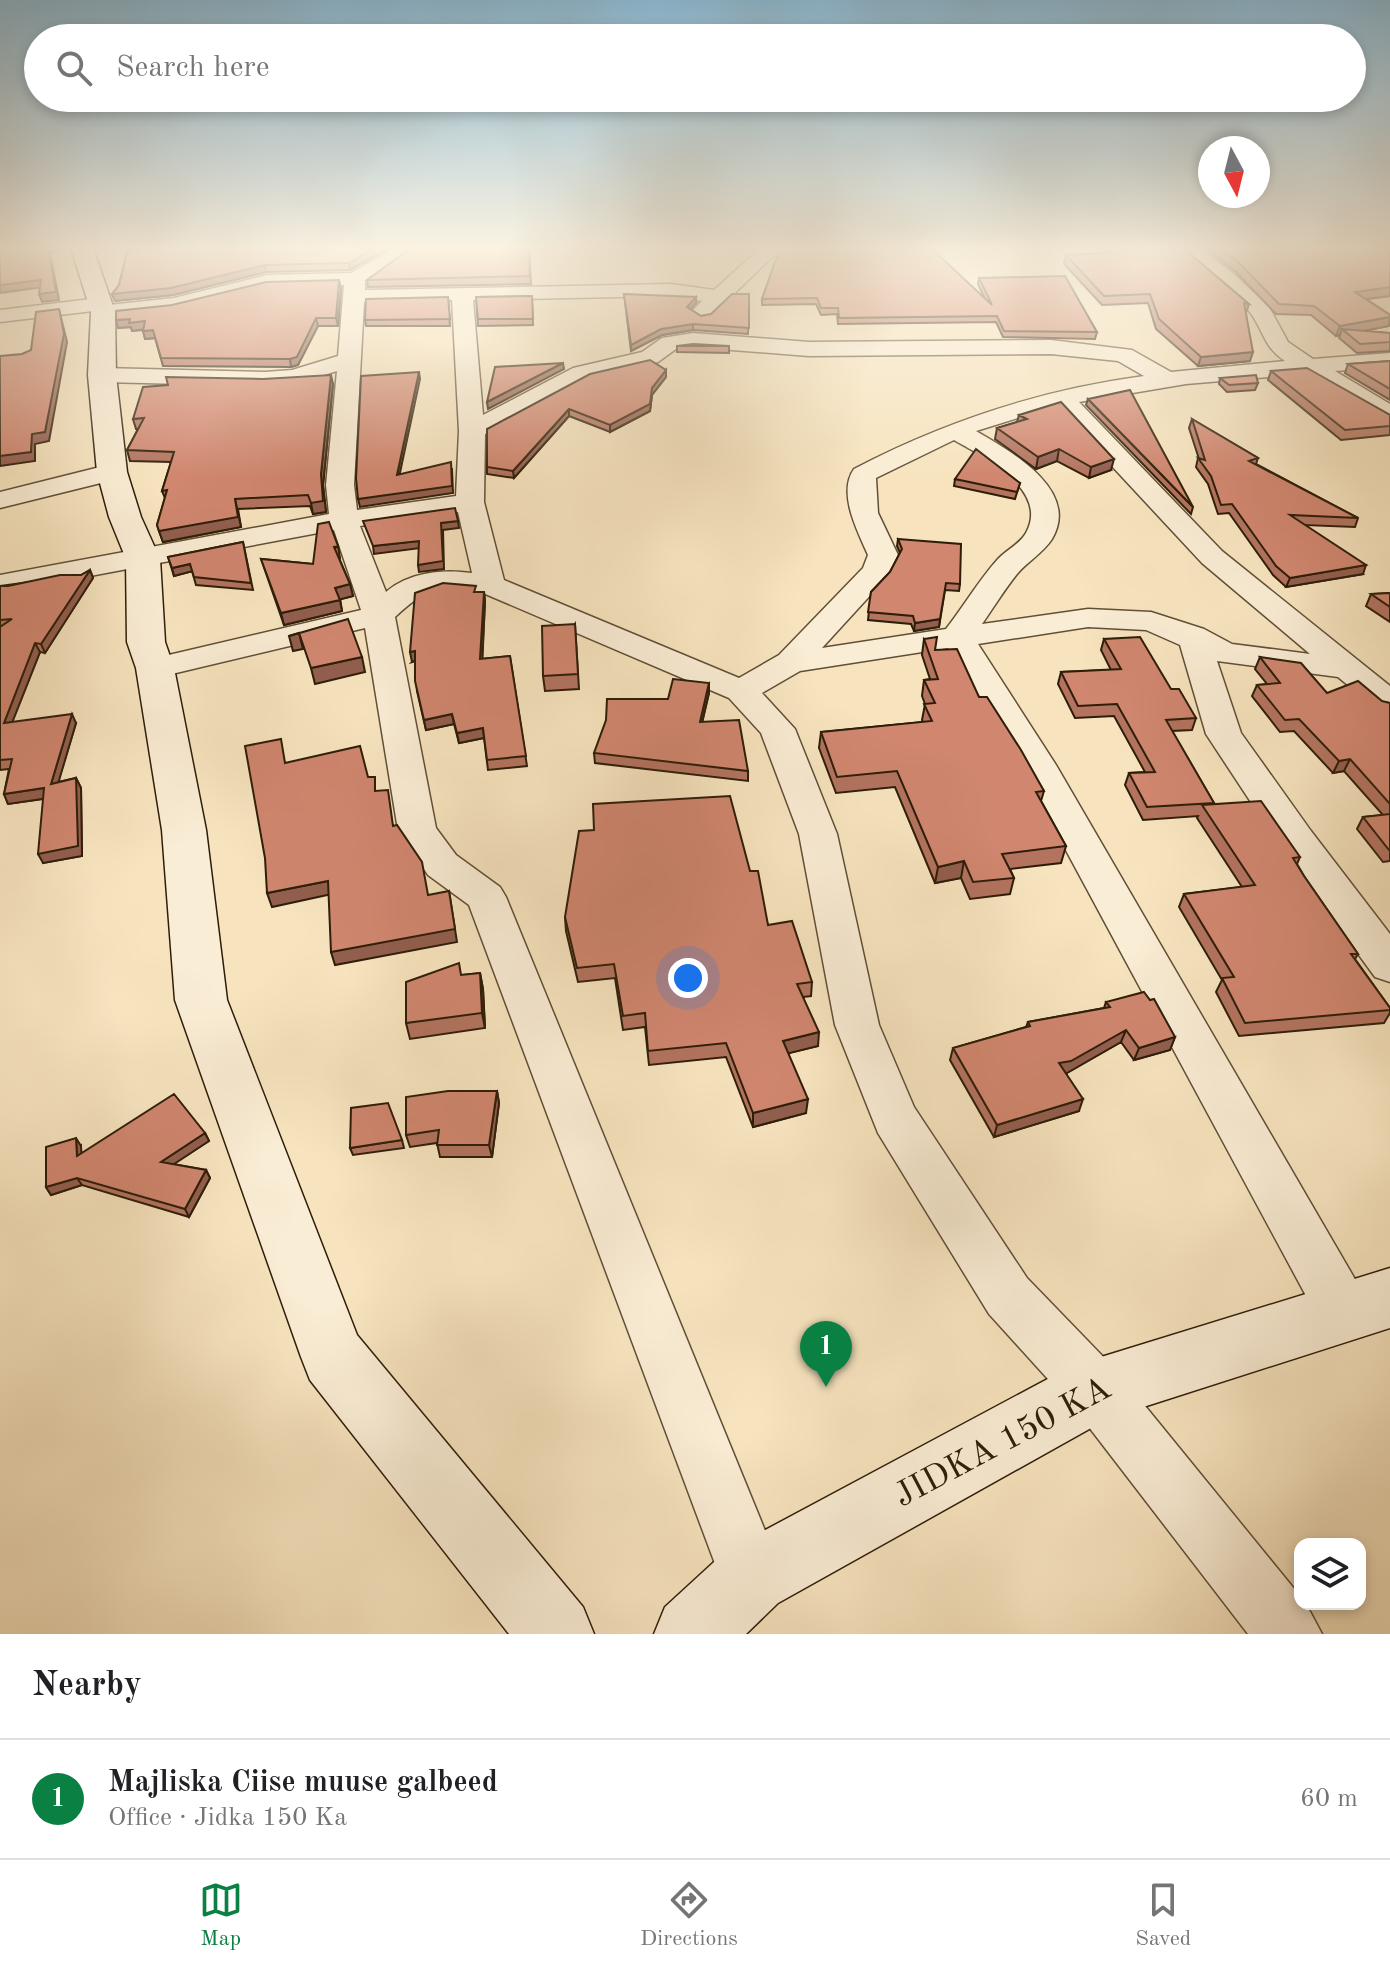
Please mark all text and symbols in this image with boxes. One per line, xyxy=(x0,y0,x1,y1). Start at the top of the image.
search box xyxy=(24,24,1366,112)
icon: search xyxy=(52,46,96,90)
text: Search here xyxy=(116,53,270,83)
north arrow xyxy=(1198,136,1270,208)
your location xyxy=(668,958,708,998)
pin: 1 xyxy=(800,1321,852,1387)
street label: JIDKA 150 KA xyxy=(889,1372,1117,1514)
map controls xyxy=(1294,1538,1366,1610)
button: layers xyxy=(1294,1538,1366,1610)
text: Nearby xyxy=(32,1669,142,1703)
text: Majliska Ciise muuse galbeed xyxy=(108,1768,498,1798)
text: 1 xyxy=(50,1786,66,1812)
text: 60 m xyxy=(1300,1786,1358,1812)
text: Office · Jidka 150 Ka xyxy=(108,1805,347,1831)
tab: Map xyxy=(199,1878,243,1953)
tab: Directions xyxy=(640,1878,738,1953)
tab: Saved xyxy=(1135,1878,1191,1953)

